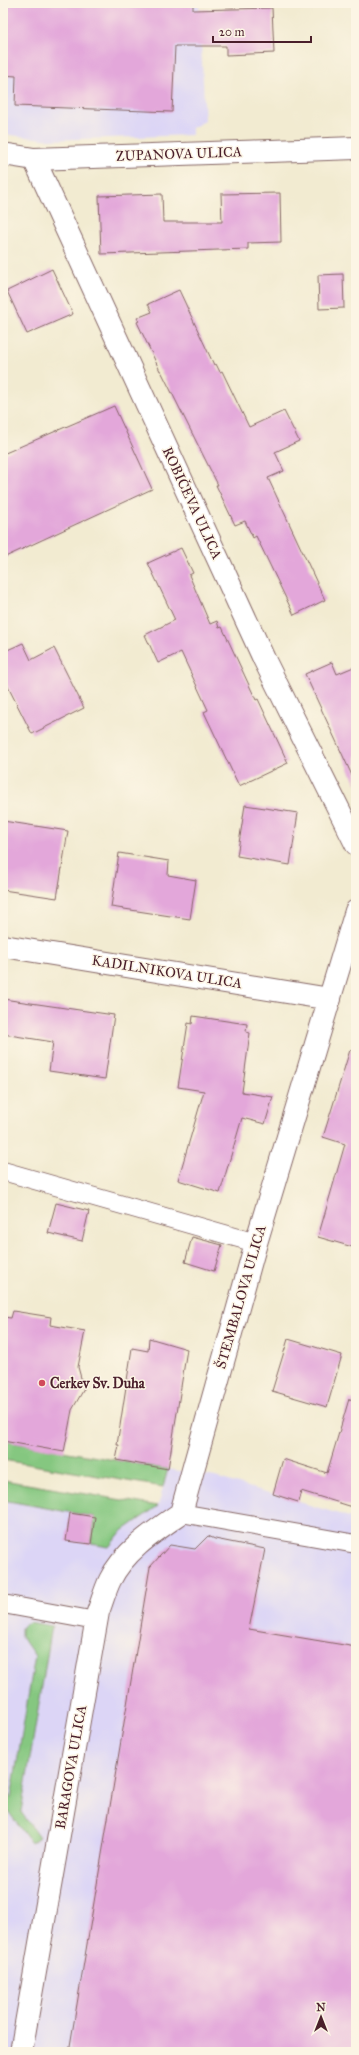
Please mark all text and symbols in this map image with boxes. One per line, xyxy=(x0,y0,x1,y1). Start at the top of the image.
scale bar xyxy=(213,18,311,44)
text: 20 m xyxy=(219,25,245,39)
street label: ZUPANOVA ULICA xyxy=(116,143,243,165)
street label: ROBIČEVA ULICA xyxy=(159,443,228,562)
street label: KADILNIKOVA ULICA xyxy=(91,952,244,992)
street label: ŠTEMBALOVA ULICA xyxy=(210,1222,270,1371)
place label: Cerkev Sv. Duha xyxy=(50,1375,146,1392)
marker: Cerkev Sv. Duha xyxy=(37,1378,47,1388)
street label: BARAGOVA ULICA xyxy=(52,1703,90,1830)
north arrow xyxy=(301,1997,341,2037)
text: N xyxy=(316,2001,326,2014)

